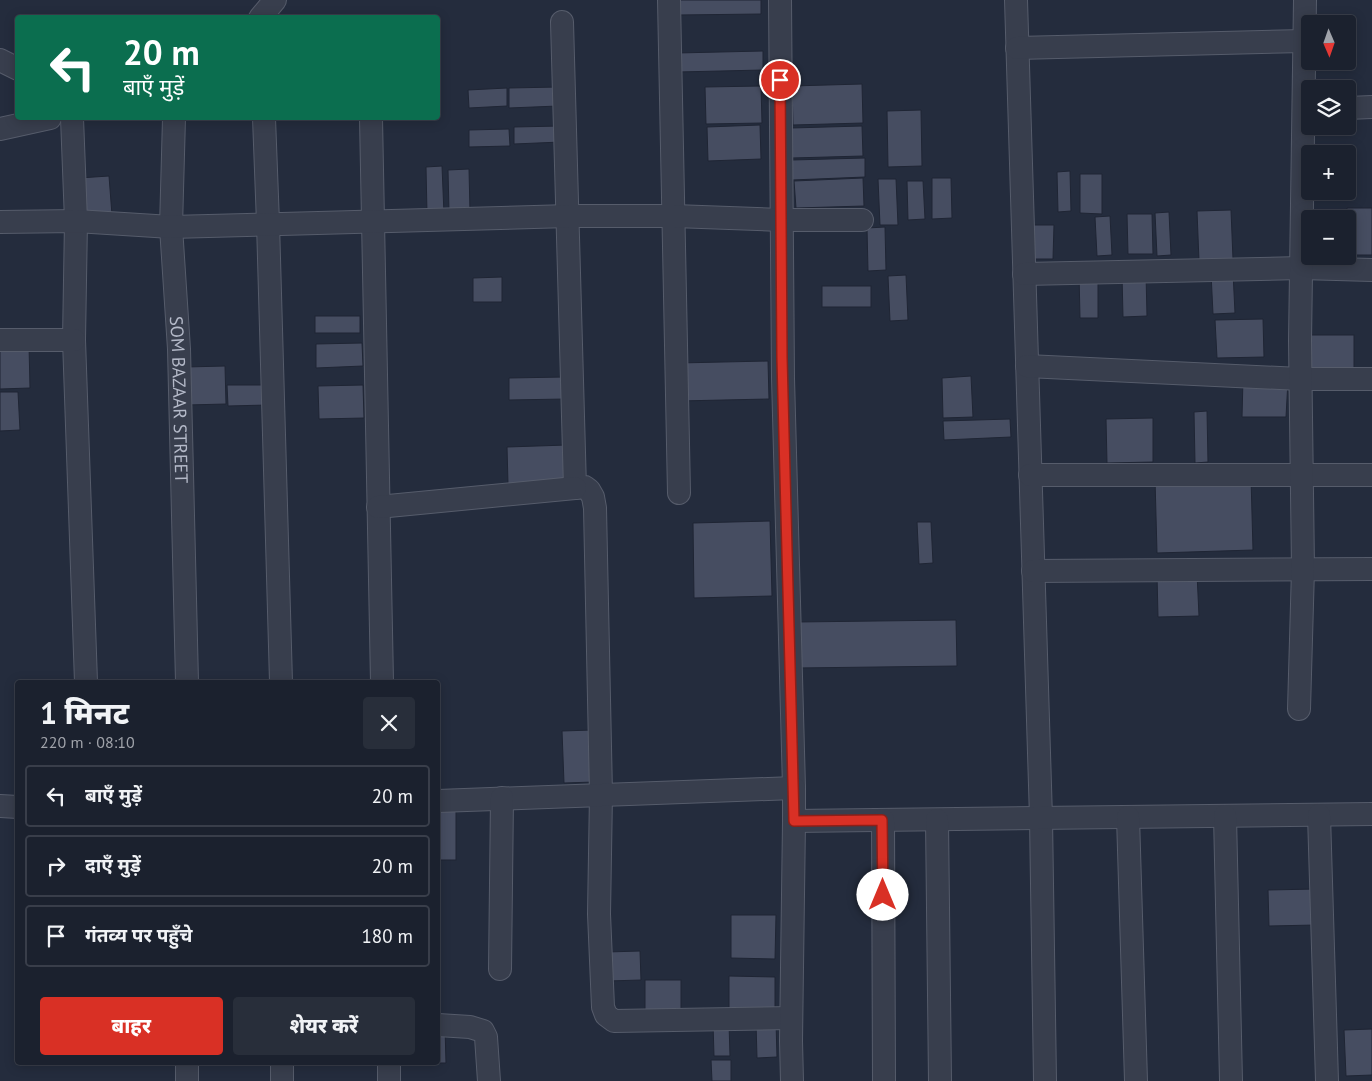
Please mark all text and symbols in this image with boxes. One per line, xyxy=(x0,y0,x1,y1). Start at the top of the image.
north arrow xyxy=(1301,15,1356,70)
map controls xyxy=(1301,15,1356,265)
text: 20 m xyxy=(123,29,200,75)
icon: left xyxy=(40,35,105,100)
pin xyxy=(759,59,801,101)
icon: arrive xyxy=(766,66,794,94)
text: बाएँ मुड़ें xyxy=(123,73,184,101)
button: layers xyxy=(1301,80,1356,135)
button: + xyxy=(1301,145,1356,200)
button: − xyxy=(1301,210,1356,265)
street label: SOM BAZAAR STREET xyxy=(165,315,194,484)
text: 1 मिनट xyxy=(40,693,129,732)
button: close xyxy=(363,697,415,749)
text: 220 m · 08:10 xyxy=(40,732,135,752)
icon: left xyxy=(42,782,70,810)
text: बाएँ मुड़ें xyxy=(85,783,142,807)
text: 20 m xyxy=(372,784,413,808)
icon: right xyxy=(42,852,70,880)
text: दाएँ मुड़ें xyxy=(85,853,141,877)
text: 20 m xyxy=(372,854,413,878)
position arrow xyxy=(856,868,908,920)
icon: arrive xyxy=(42,922,70,950)
text: गंतव्य पर पहुँचे xyxy=(85,923,192,947)
text: 180 m xyxy=(361,924,413,948)
button: बाहर xyxy=(40,997,223,1055)
button: शेयर करें xyxy=(233,997,415,1055)

